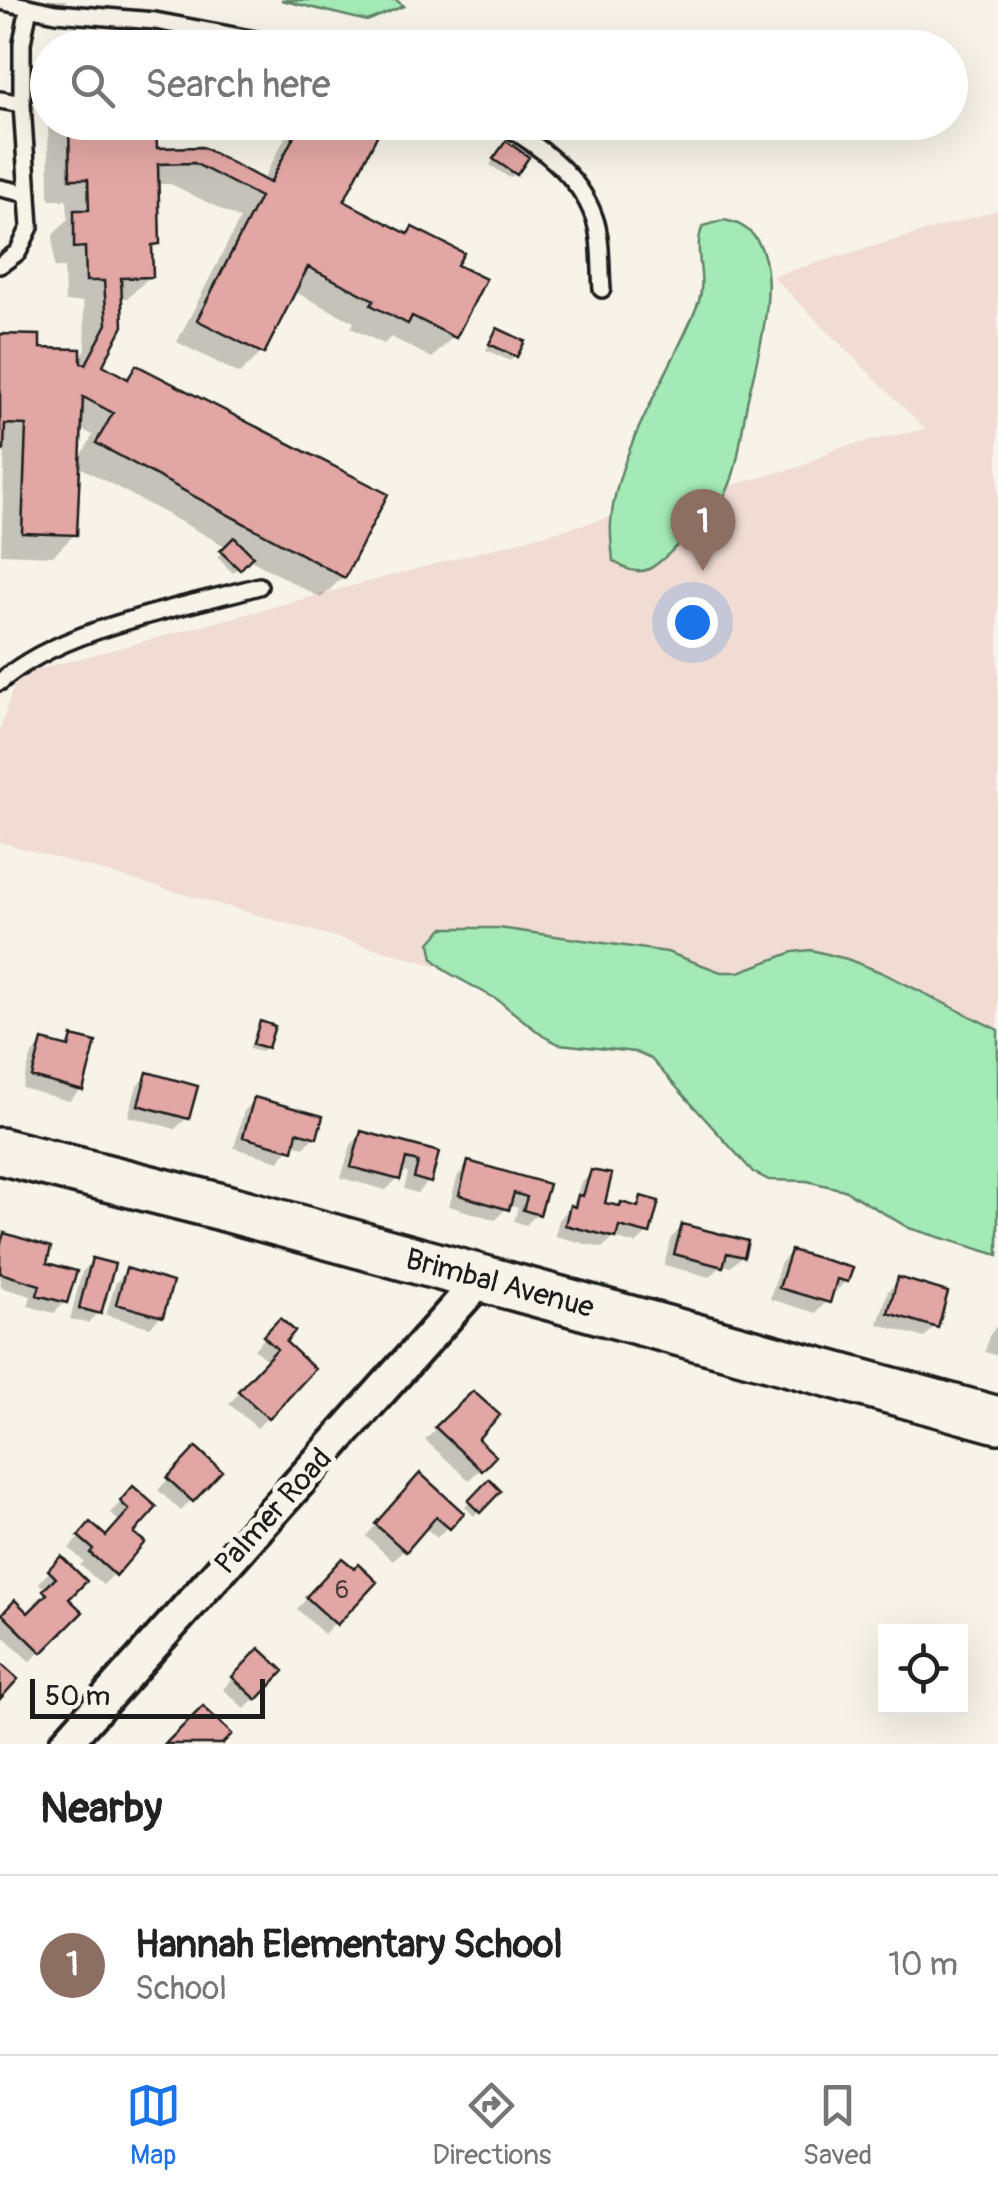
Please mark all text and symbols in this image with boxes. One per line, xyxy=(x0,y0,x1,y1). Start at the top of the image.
search box xyxy=(30,30,968,140)
icon: search xyxy=(65,58,120,113)
text: Search here xyxy=(145,61,331,109)
pin: 1 xyxy=(670,488,736,571)
your location xyxy=(667,597,718,648)
street label: Brimbal Avenue xyxy=(402,1241,598,1326)
street label: Palmer Road xyxy=(207,1441,340,1582)
house number: 6 xyxy=(335,1575,349,1606)
map controls xyxy=(878,1624,968,1714)
button: locate xyxy=(878,1624,968,1714)
scale bar xyxy=(30,1674,265,1718)
text: 50 m xyxy=(45,1679,110,1714)
text: Nearby xyxy=(40,1783,162,1835)
text: Hannah Elementary School xyxy=(135,1921,563,1969)
text: 1 xyxy=(66,1945,79,1985)
text: 10 m xyxy=(888,1945,958,1985)
text: School xyxy=(135,1969,227,2009)
tab: Map xyxy=(126,2078,181,2173)
tab: Directions xyxy=(432,2078,551,2173)
tab: Saved xyxy=(803,2078,872,2173)

